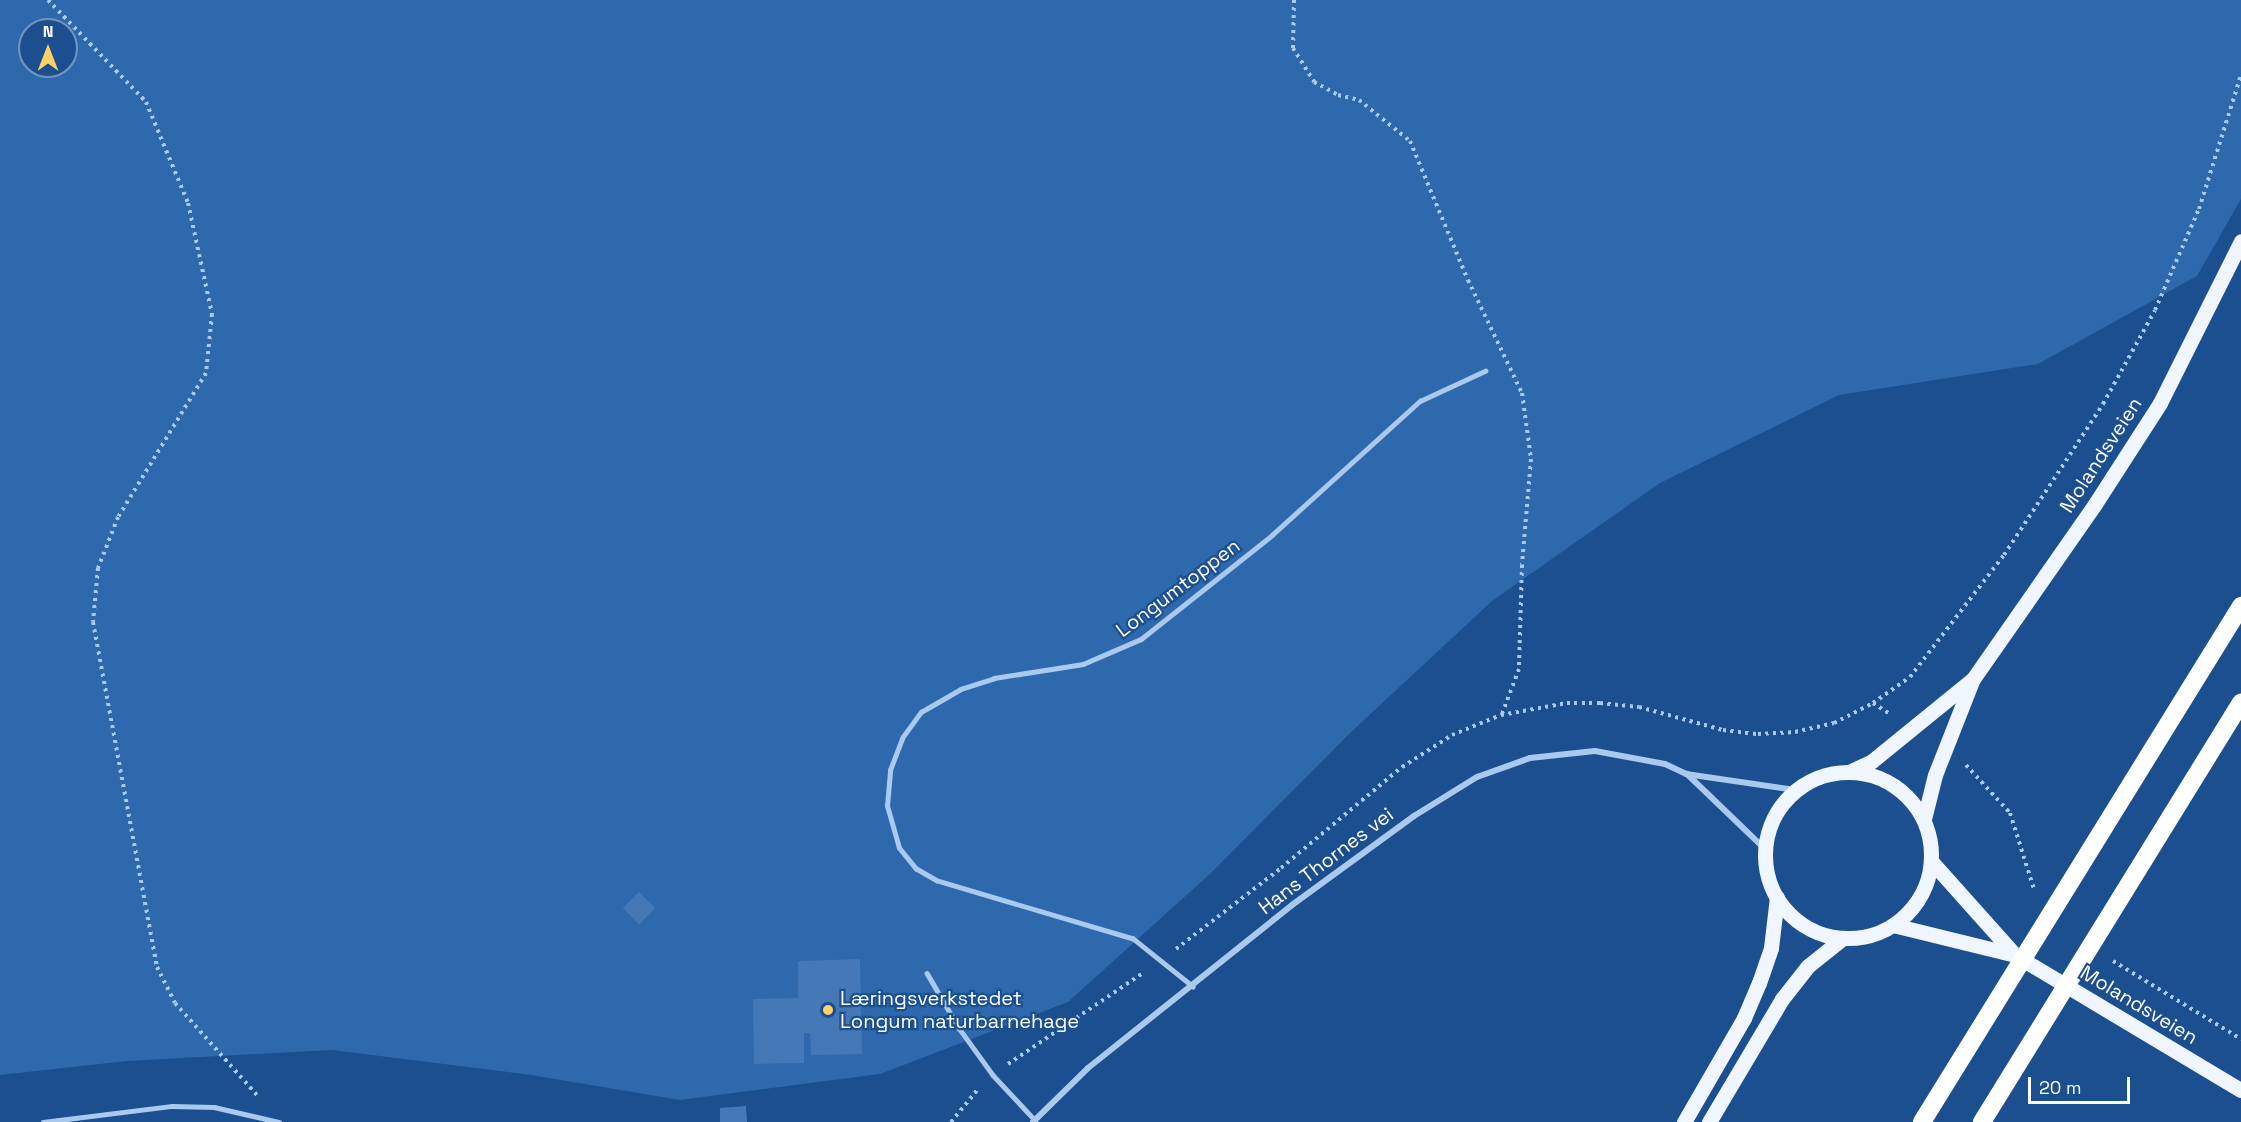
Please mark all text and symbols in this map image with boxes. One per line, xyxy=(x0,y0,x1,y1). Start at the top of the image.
north arrow xyxy=(18,18,78,78)
text: N xyxy=(43,21,53,42)
street label: Molandsveien xyxy=(2055,393,2147,517)
street label: Longumtoppen xyxy=(1111,534,1245,642)
street label: Hans Thornes vei xyxy=(1254,802,1398,920)
street label: Molandsveien xyxy=(2076,961,2202,1049)
place label: Læringsverkstedet Longum naturbarnehage xyxy=(840,987,1079,1034)
marker: Læringsverkstedet Longum naturbarnehage xyxy=(821,1003,835,1017)
scale bar xyxy=(2031,1065,2133,1103)
text: 20 m xyxy=(2039,1076,2082,1099)

